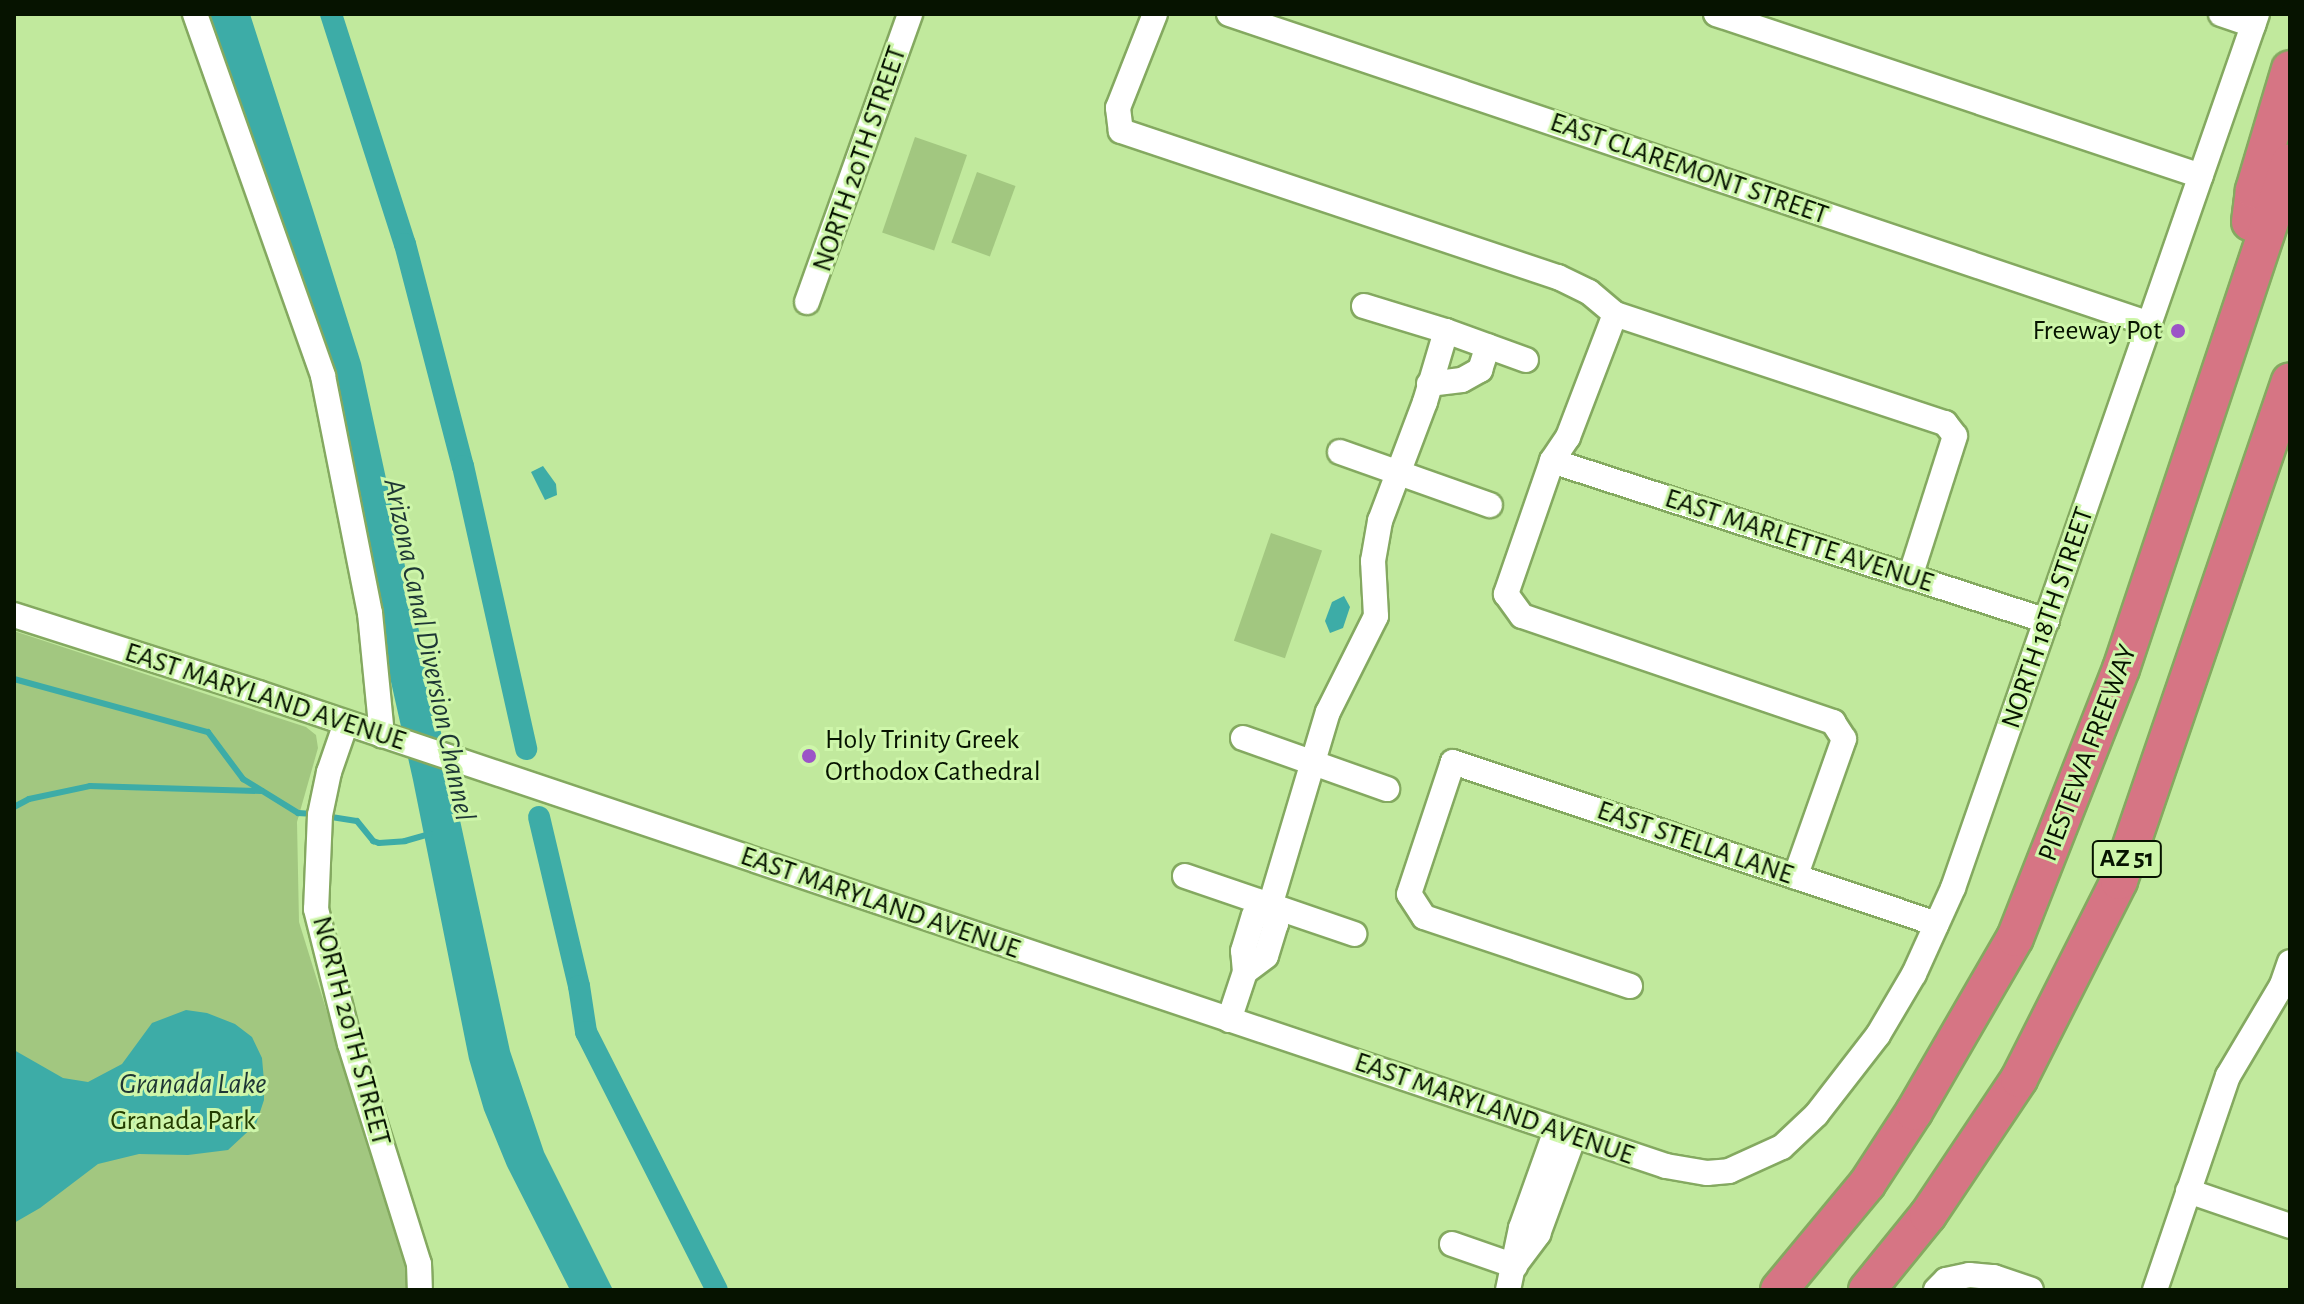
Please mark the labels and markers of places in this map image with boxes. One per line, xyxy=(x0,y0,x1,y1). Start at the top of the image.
place label: Freeway Pot xyxy=(2032,314,2162,348)
marker: Freeway Pot xyxy=(2169,322,2187,340)
place label: Holy Trinity Greek Orthodox Cathedral xyxy=(825,723,1041,789)
marker: Holy Trinity Greek Orthodox Cathedral xyxy=(800,747,818,765)

